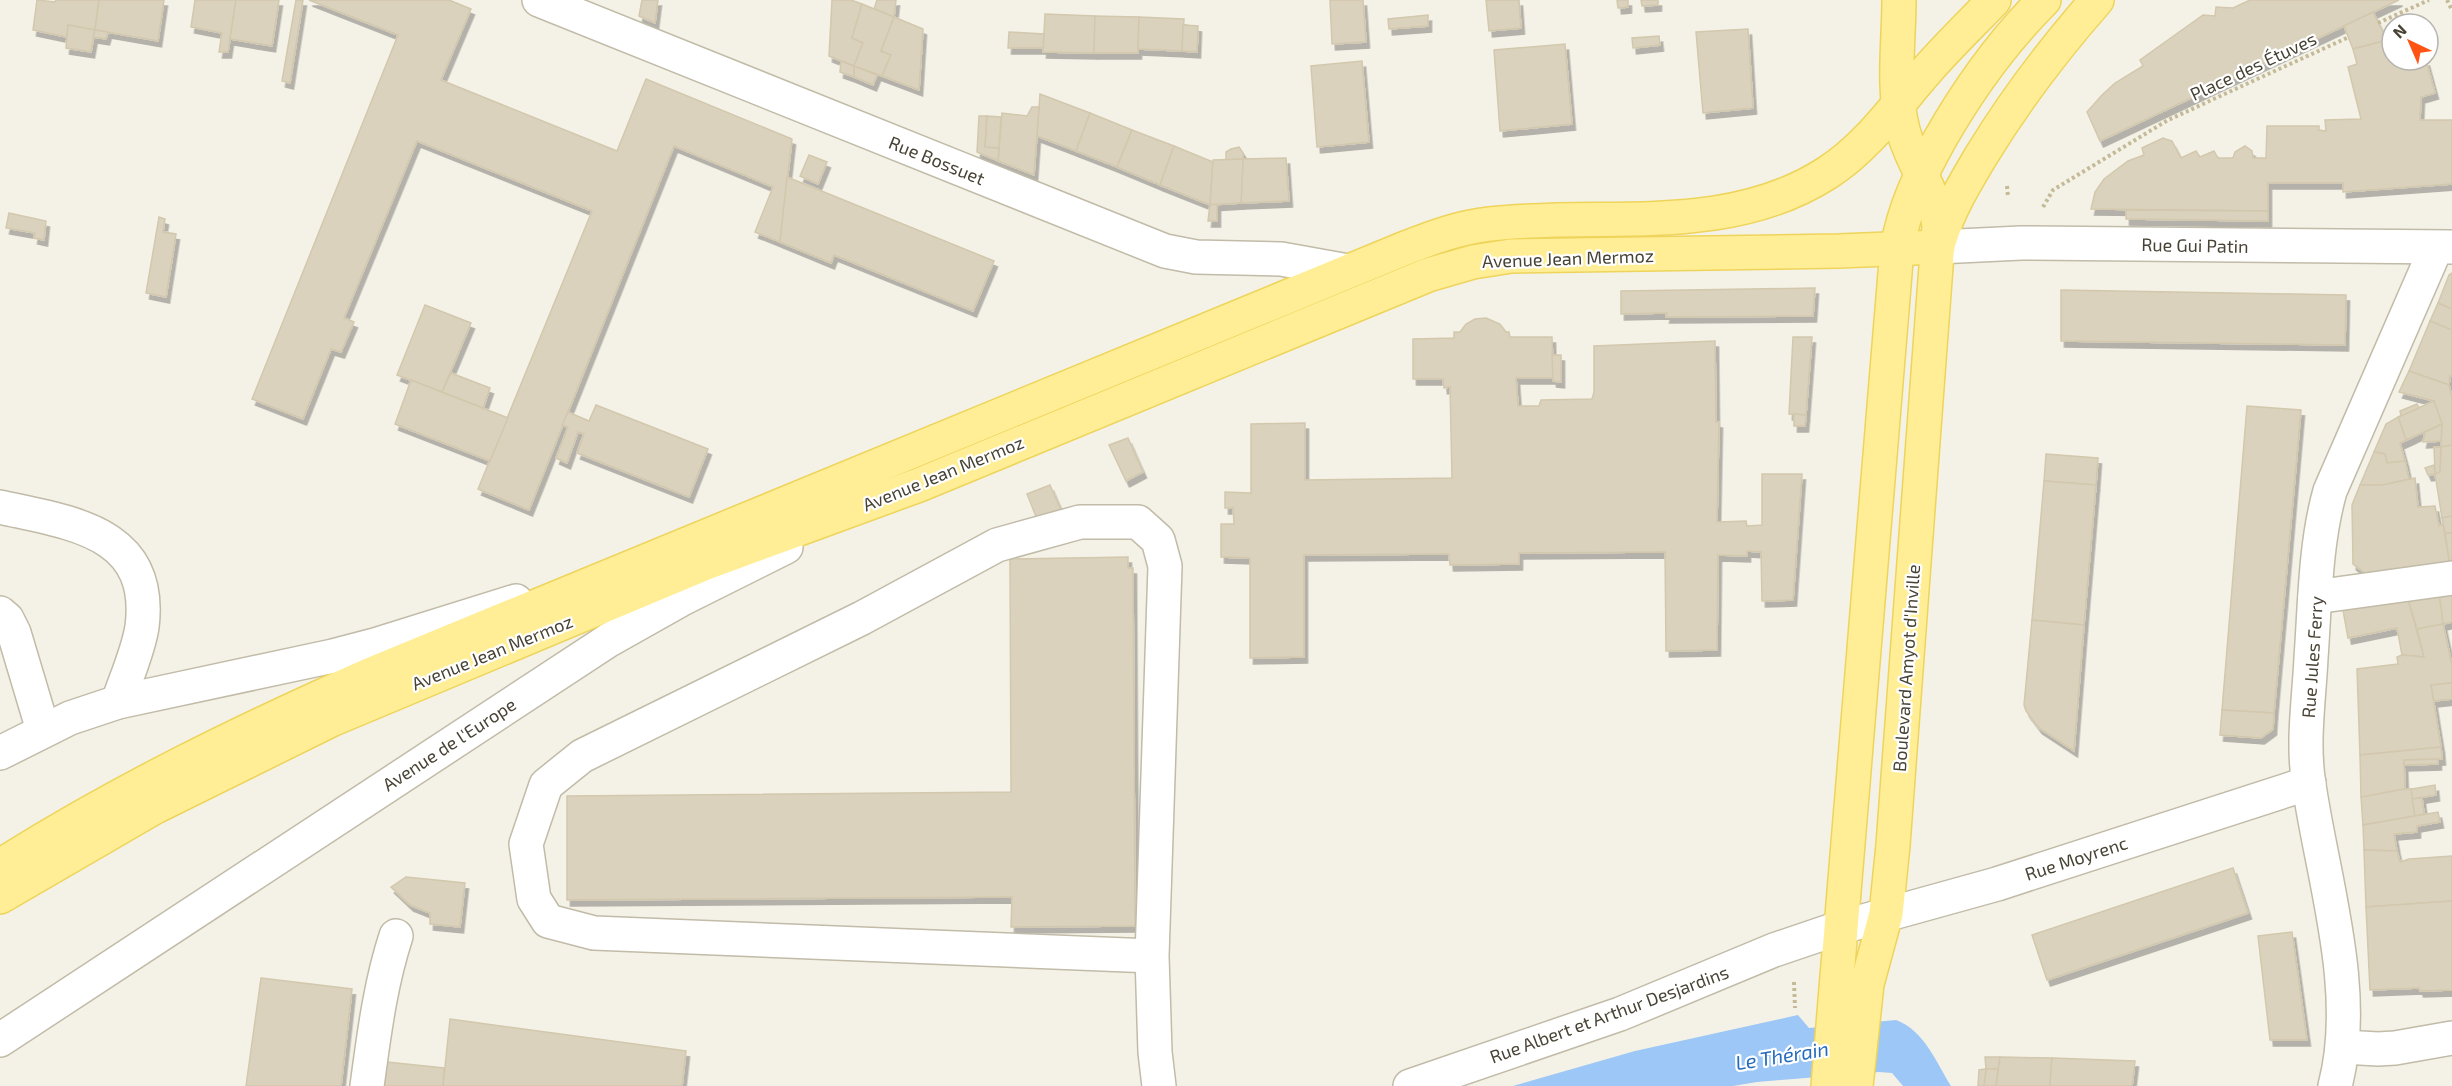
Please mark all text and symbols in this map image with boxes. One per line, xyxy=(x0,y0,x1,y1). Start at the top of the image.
north arrow xyxy=(2380,12,2440,72)
text: N xyxy=(2388,20,2410,42)
street label: Place des Étuves xyxy=(2186,27,2320,105)
street label: Rue Bossuet xyxy=(886,131,988,189)
street label: Rue Gui Patin xyxy=(2141,233,2249,257)
street label: Avenue Jean Mermoz xyxy=(1482,244,1654,272)
street label: Avenue Jean Mermoz xyxy=(859,431,1027,515)
street label: Boulevard Amyot d'Inville xyxy=(1888,564,1924,772)
street label: Rue Jules Ferry xyxy=(2297,595,2327,719)
street label: Avenue Jean Mermoz xyxy=(408,610,576,694)
street label: Avenue de l'Europe xyxy=(378,693,520,795)
street label: Rue Moyrenc xyxy=(2022,831,2130,885)
street label: Rue Albert et Arthur Desjardins xyxy=(1487,960,1731,1068)
water label: Le Thérain xyxy=(1734,1036,1830,1074)

